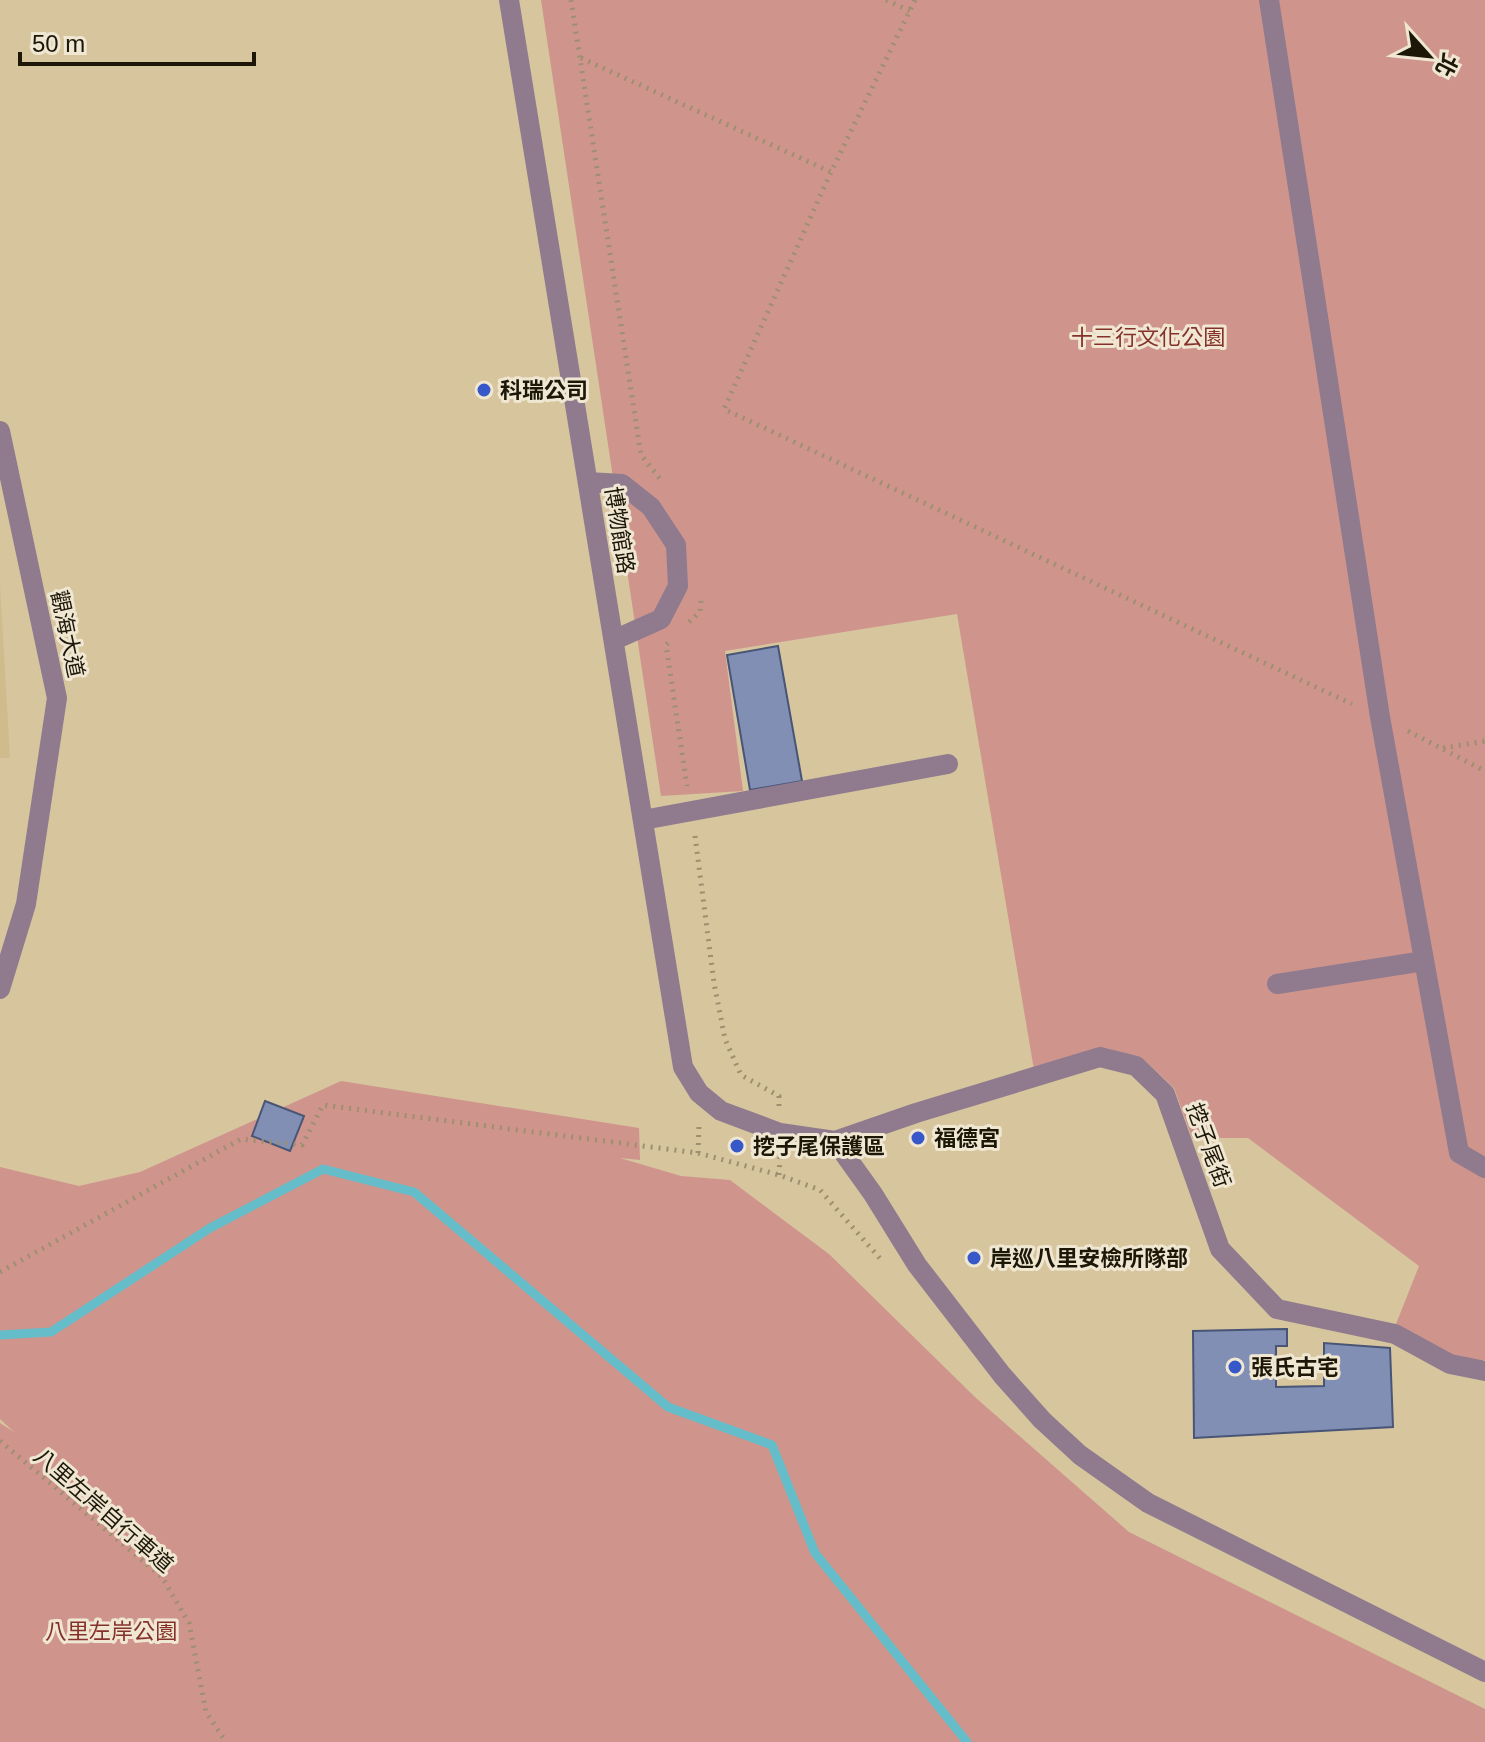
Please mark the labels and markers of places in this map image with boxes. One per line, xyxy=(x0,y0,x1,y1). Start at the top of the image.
place label: 科瑞公司 xyxy=(500,378,588,403)
marker: 科瑞公司 xyxy=(475,381,493,399)
place label: 福德宮 xyxy=(934,1126,1000,1151)
marker: 福德宮 xyxy=(909,1129,927,1147)
place label: 挖子尾保護區 xyxy=(753,1134,885,1159)
marker: 挖子尾保護區 xyxy=(728,1137,746,1155)
place label: 岸巡八里安檢所隊部 xyxy=(990,1246,1188,1271)
marker: 岸巡八里安檢所隊部 xyxy=(965,1249,983,1267)
place label: 張氏古宅 xyxy=(1251,1355,1339,1380)
marker: 張氏古宅 xyxy=(1226,1358,1244,1376)

